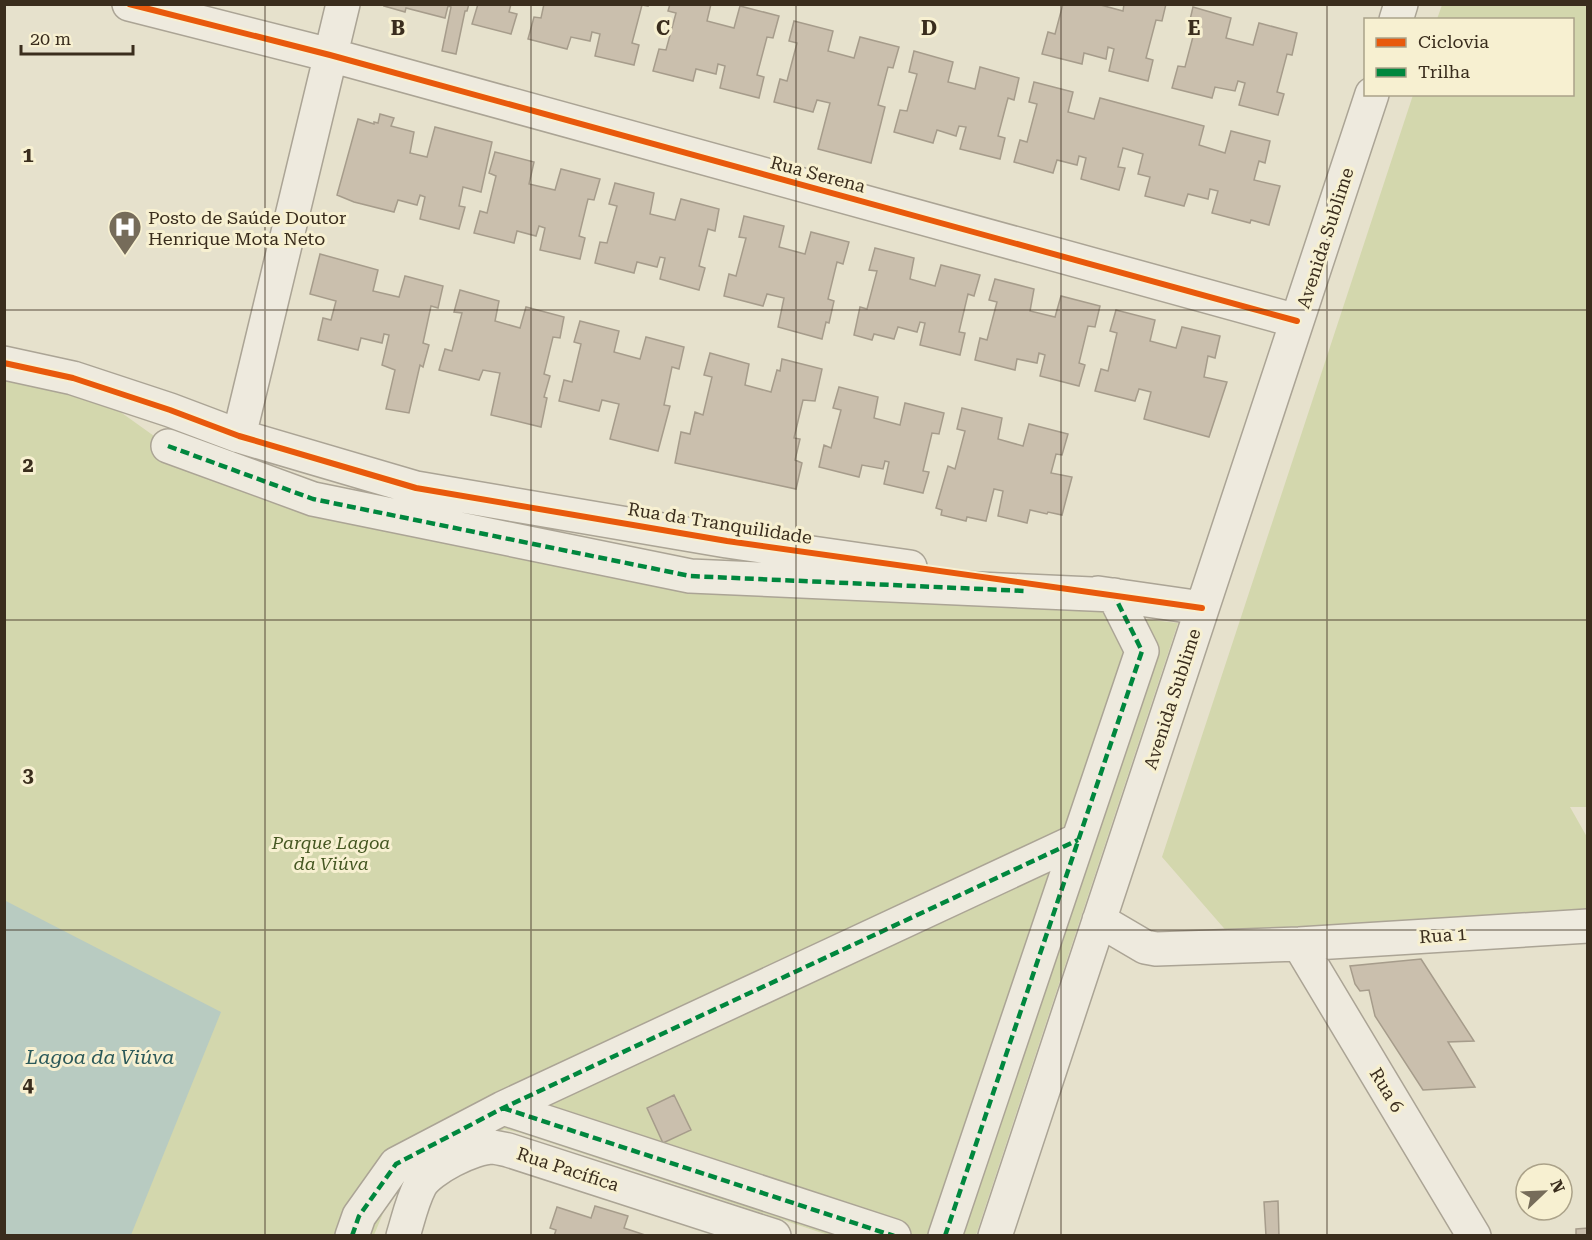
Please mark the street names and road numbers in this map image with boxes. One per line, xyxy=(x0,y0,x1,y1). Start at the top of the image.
street label: Rua Serena xyxy=(768,151,868,197)
street label: Avenida Sublime xyxy=(1292,165,1358,311)
street label: Rua da Tranquilidade xyxy=(626,498,814,548)
street label: Avenida Sublime xyxy=(1139,626,1205,772)
street label: Rua 1 xyxy=(1418,923,1468,947)
street label: Rua 6 xyxy=(1366,1064,1408,1116)
street label: Rua Pacífica xyxy=(514,1143,622,1195)

